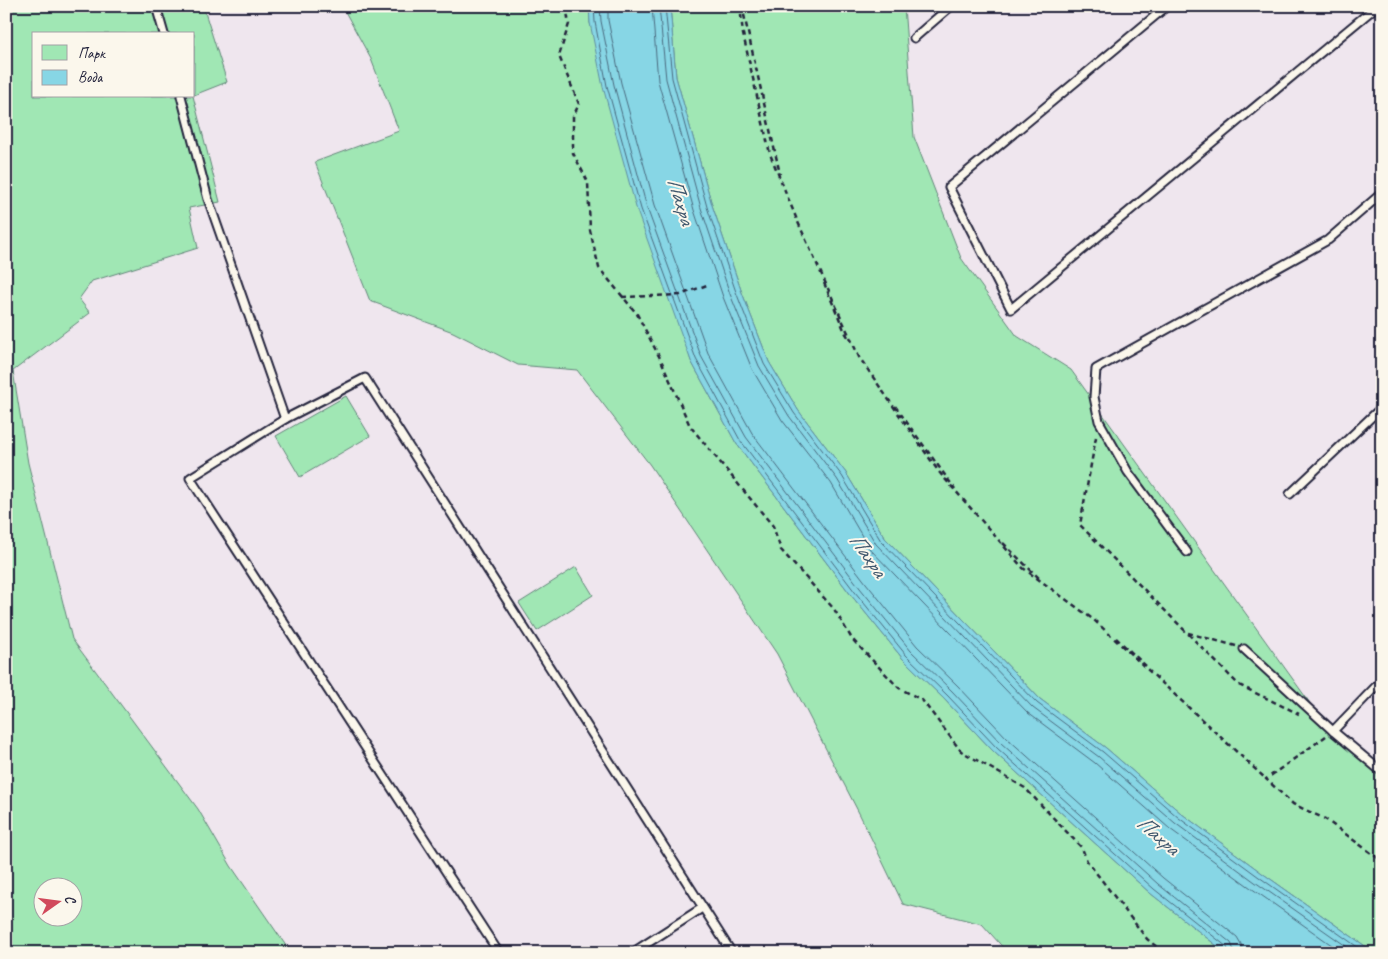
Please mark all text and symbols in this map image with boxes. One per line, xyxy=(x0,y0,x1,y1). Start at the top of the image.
legend xyxy=(32,32,195,98)
text: Парк xyxy=(78,44,106,63)
text: Вода xyxy=(78,68,103,87)
water label: Пахра xyxy=(661,174,702,230)
water label: Пахра xyxy=(843,527,894,584)
water label: Пахра xyxy=(1131,809,1187,863)
north arrow xyxy=(32,876,82,926)
text: С xyxy=(61,894,80,906)

